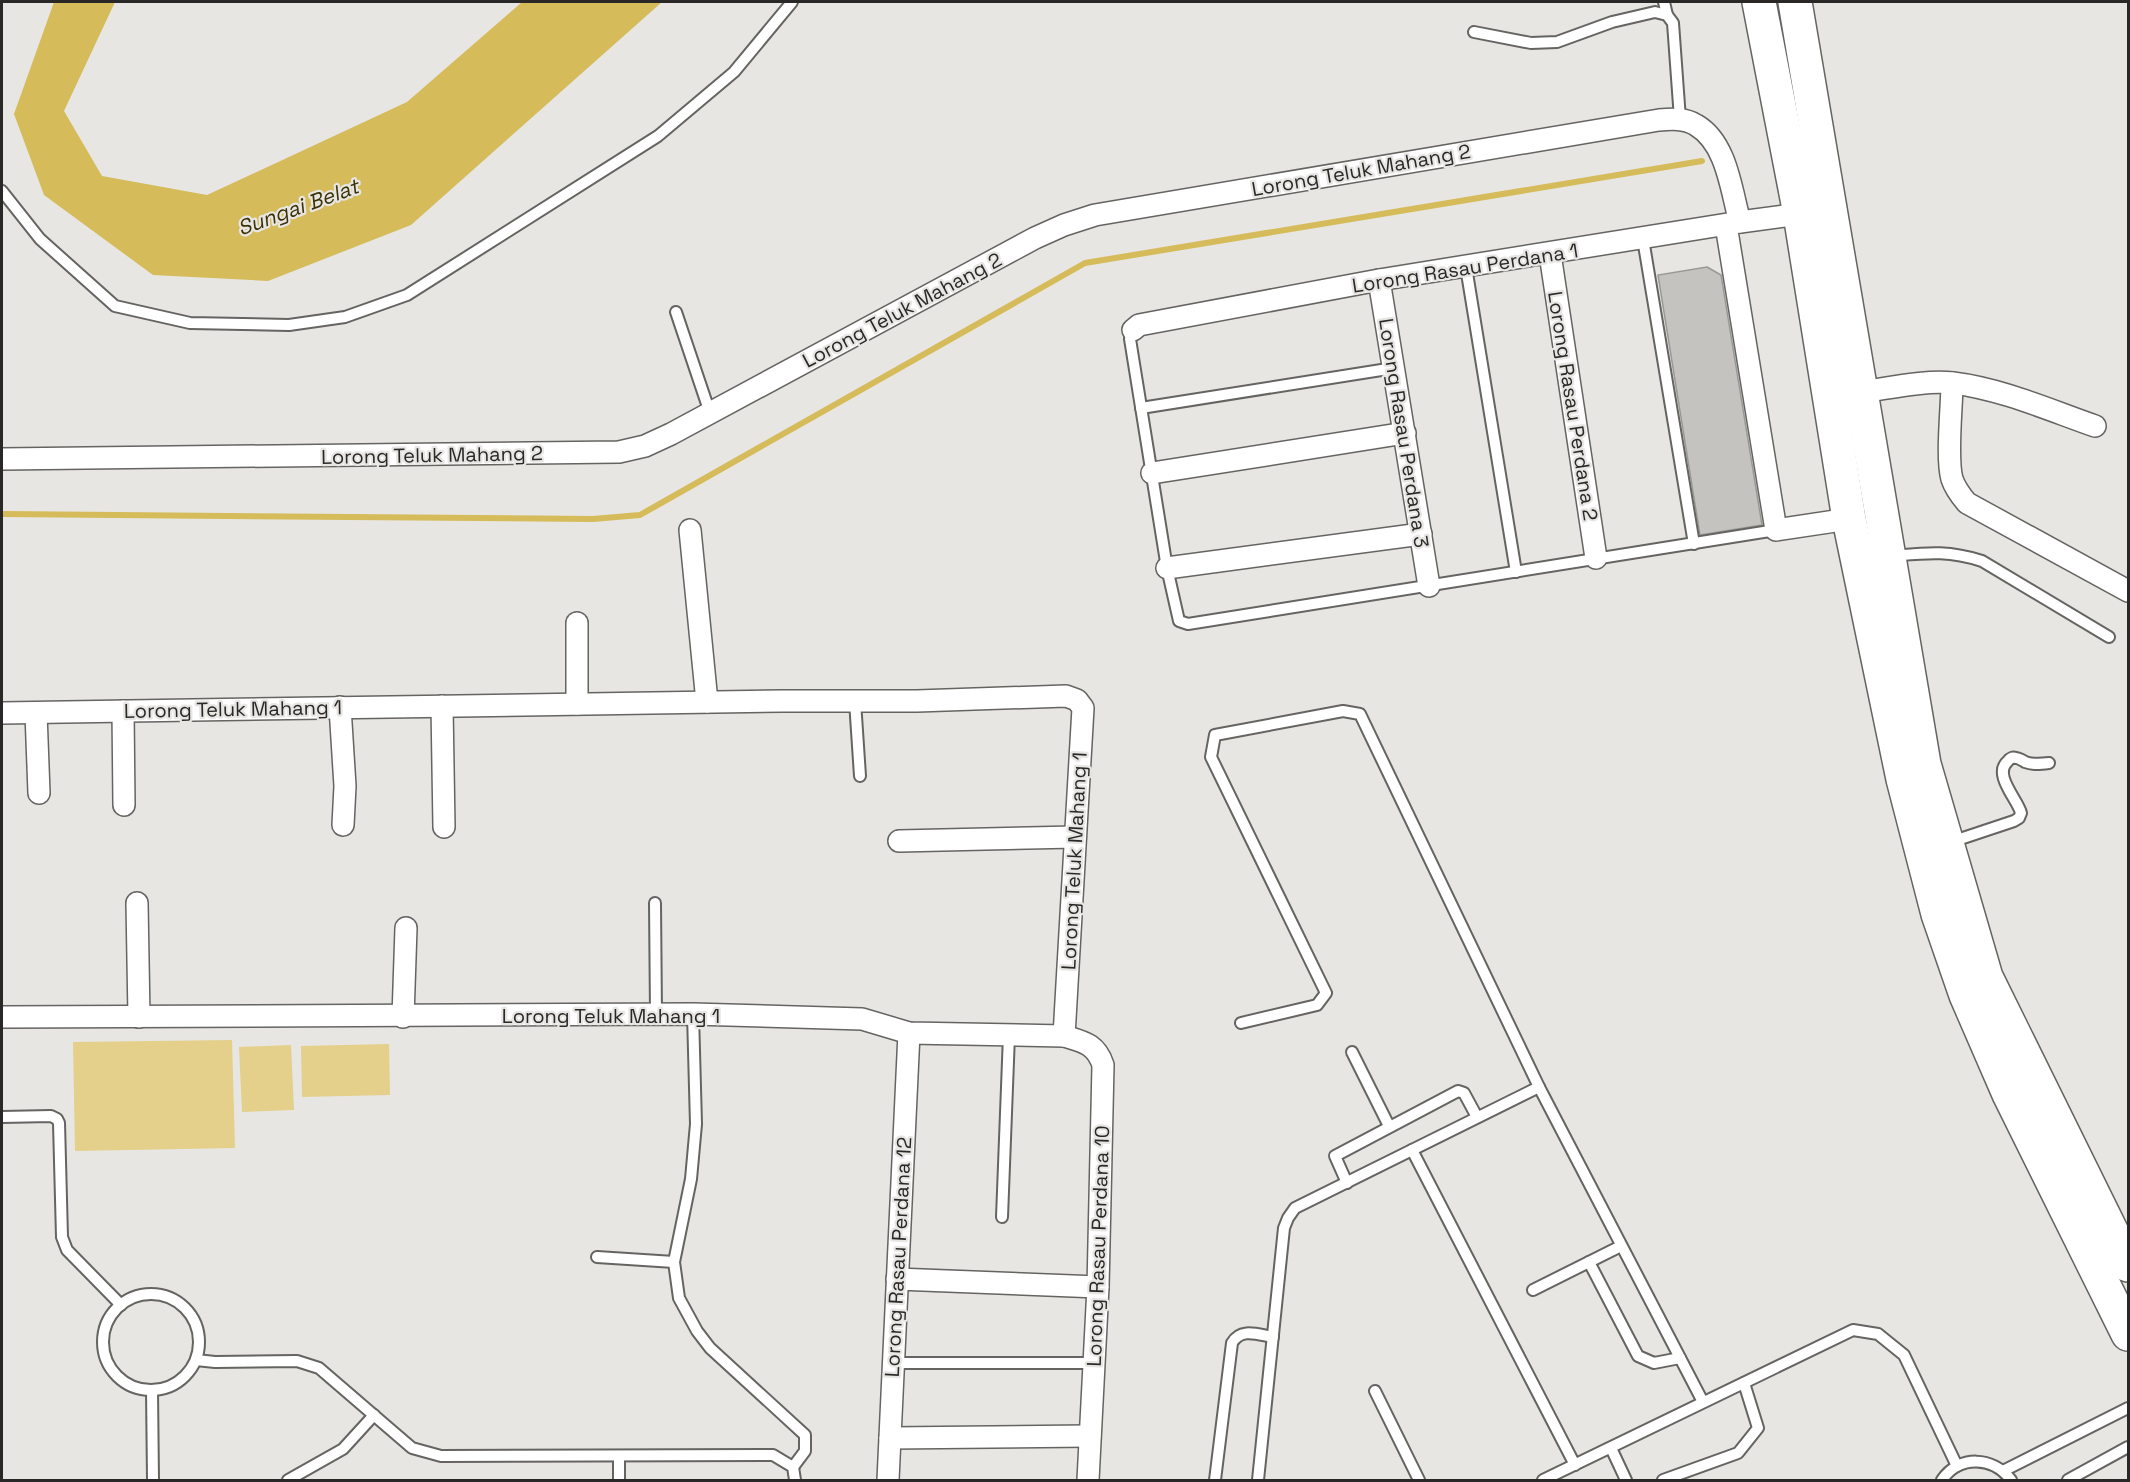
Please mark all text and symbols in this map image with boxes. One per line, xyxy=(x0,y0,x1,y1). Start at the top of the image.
street label: Lorong Teluk Mahang 2 xyxy=(1249,138,1473,202)
water label: Sungai Belat xyxy=(234,172,365,241)
street label: Lorong Rasau Perdana 1 xyxy=(1350,237,1580,299)
street label: Lorong Teluk Mahang 2 xyxy=(798,246,1006,374)
street label: Lorong Rasau Perdana 2 xyxy=(1542,289,1604,523)
street label: Lorong Rasau Perdana 3 xyxy=(1373,316,1435,550)
street label: Lorong Teluk Mahang 2 xyxy=(321,440,543,470)
street label: Lorong Teluk Mahang 1 xyxy=(124,694,342,724)
street label: Lorong Teluk Mahang 1 xyxy=(1055,751,1093,971)
street label: Lorong Teluk Mahang 1 xyxy=(502,1003,720,1029)
street label: Lorong Rasau Perdana 10 xyxy=(1081,1125,1115,1367)
street label: Lorong Rasau Perdana 12 xyxy=(879,1136,917,1378)

